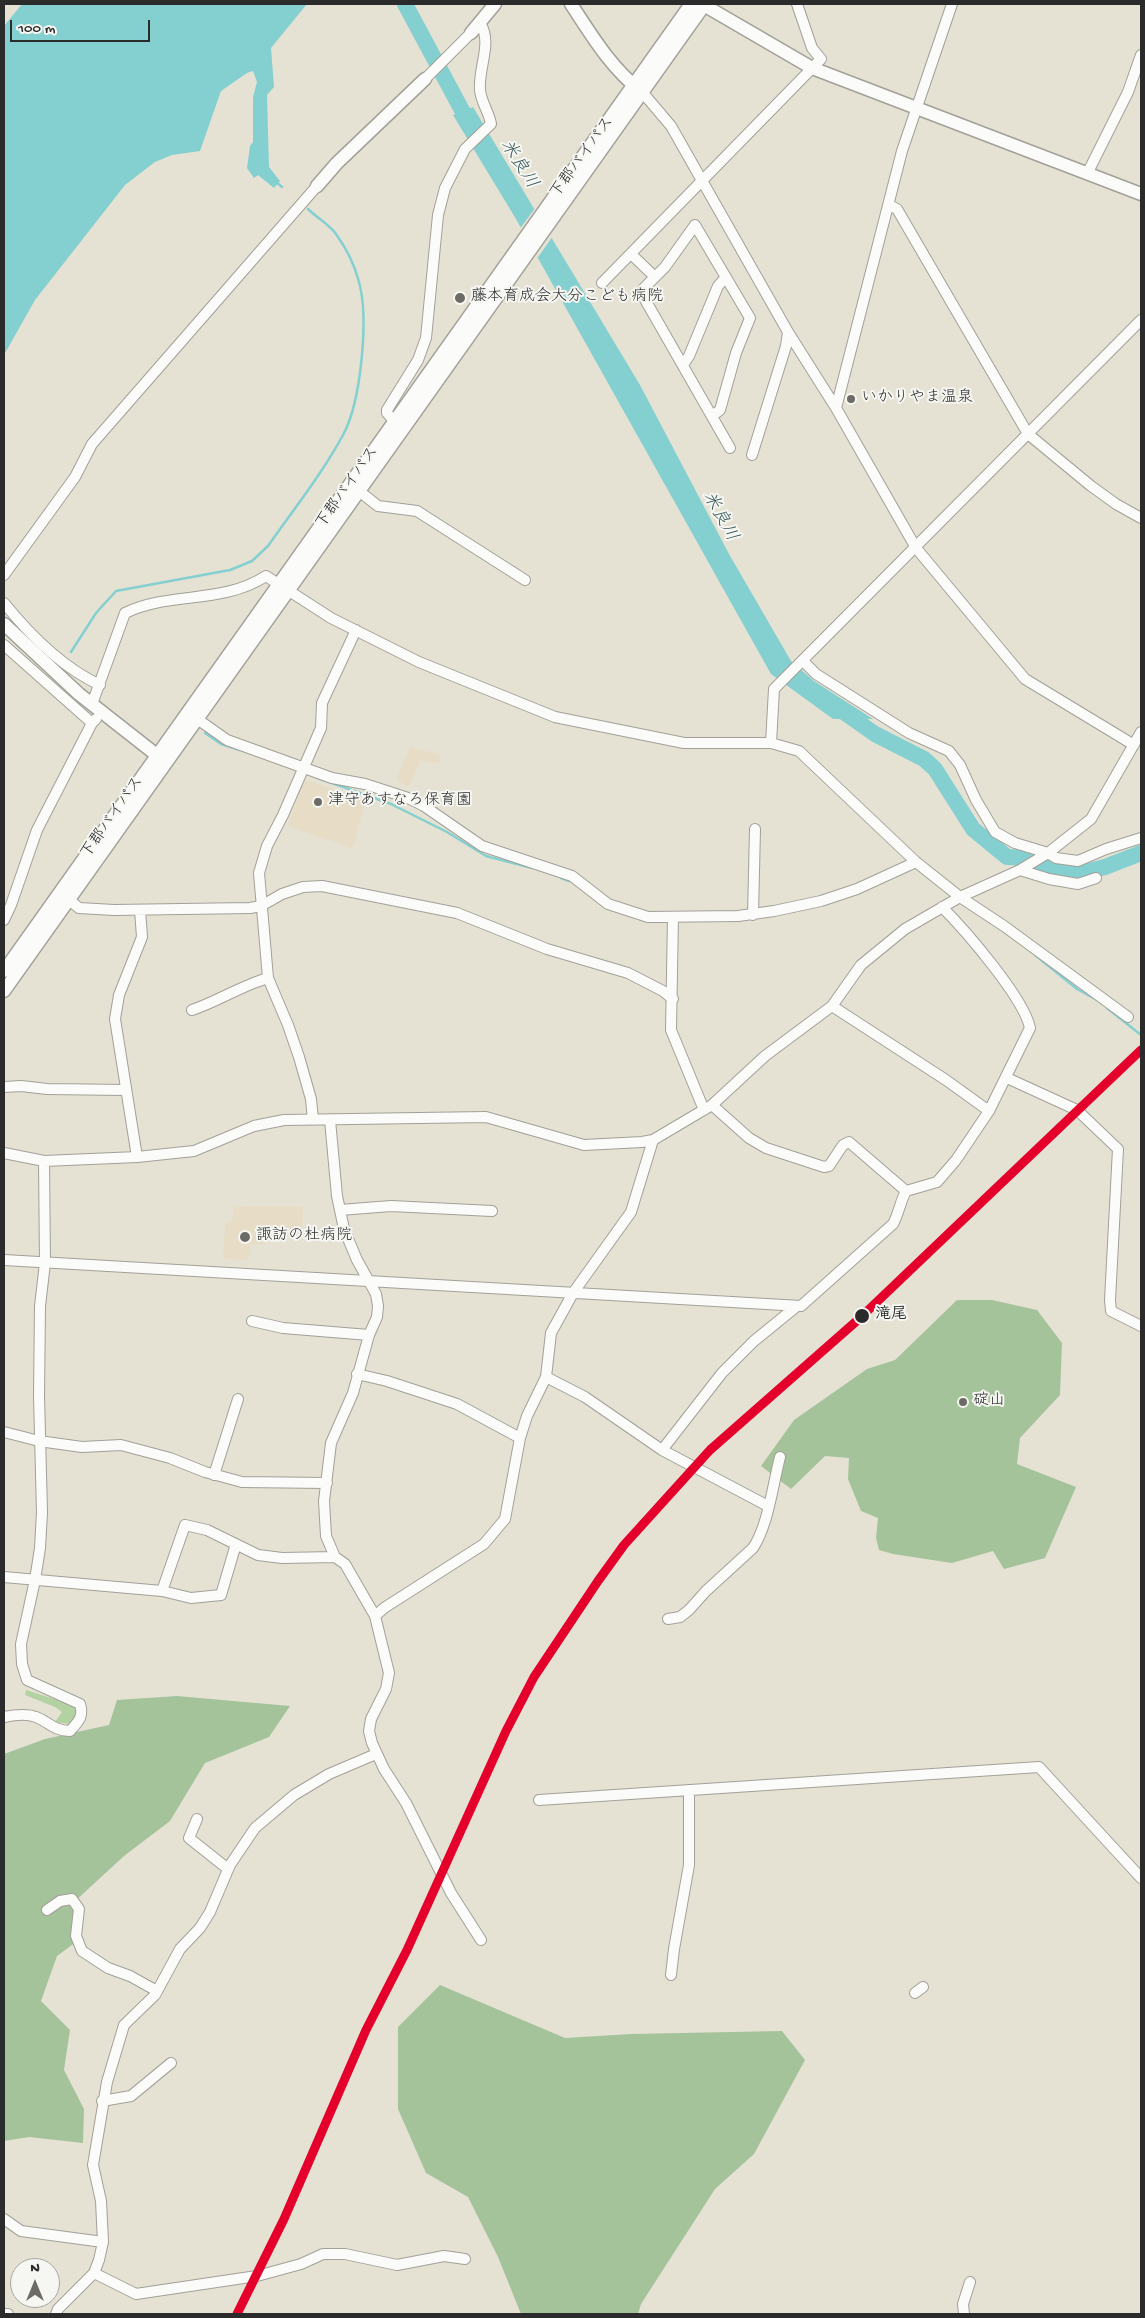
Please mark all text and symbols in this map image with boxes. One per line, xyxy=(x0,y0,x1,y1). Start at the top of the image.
scale bar xyxy=(12,10,152,42)
text: 100 m xyxy=(18,20,55,38)
street label: 下郡バイパス xyxy=(547,114,619,202)
water label: 米良川 xyxy=(495,136,541,194)
place label: 藤本育成会大分こども病院 xyxy=(471,288,663,308)
marker: 藤本育成会大分こども病院 xyxy=(453,291,467,305)
place label: いかりやま温泉 xyxy=(861,389,973,409)
marker: いかりやま温泉 xyxy=(845,393,857,405)
street label: 下郡バイパス xyxy=(313,443,383,533)
water label: 米良川 xyxy=(696,488,742,546)
street label: 下郡バイパス xyxy=(78,773,148,863)
place label: 津守あすなろ保育園 xyxy=(328,792,472,812)
marker: 津守あすなろ保育園 xyxy=(312,796,324,808)
place label: 諏訪の杜病院 xyxy=(256,1227,352,1247)
marker: 諏訪の杜病院 xyxy=(238,1230,252,1244)
place label: 滝尾 xyxy=(875,1306,907,1326)
marker: 滝尾 xyxy=(853,1307,871,1325)
place label: 碇山 xyxy=(973,1392,1005,1412)
marker: 碇山 xyxy=(957,1396,969,1408)
north arrow xyxy=(10,2258,60,2308)
text: N xyxy=(30,2260,40,2277)

